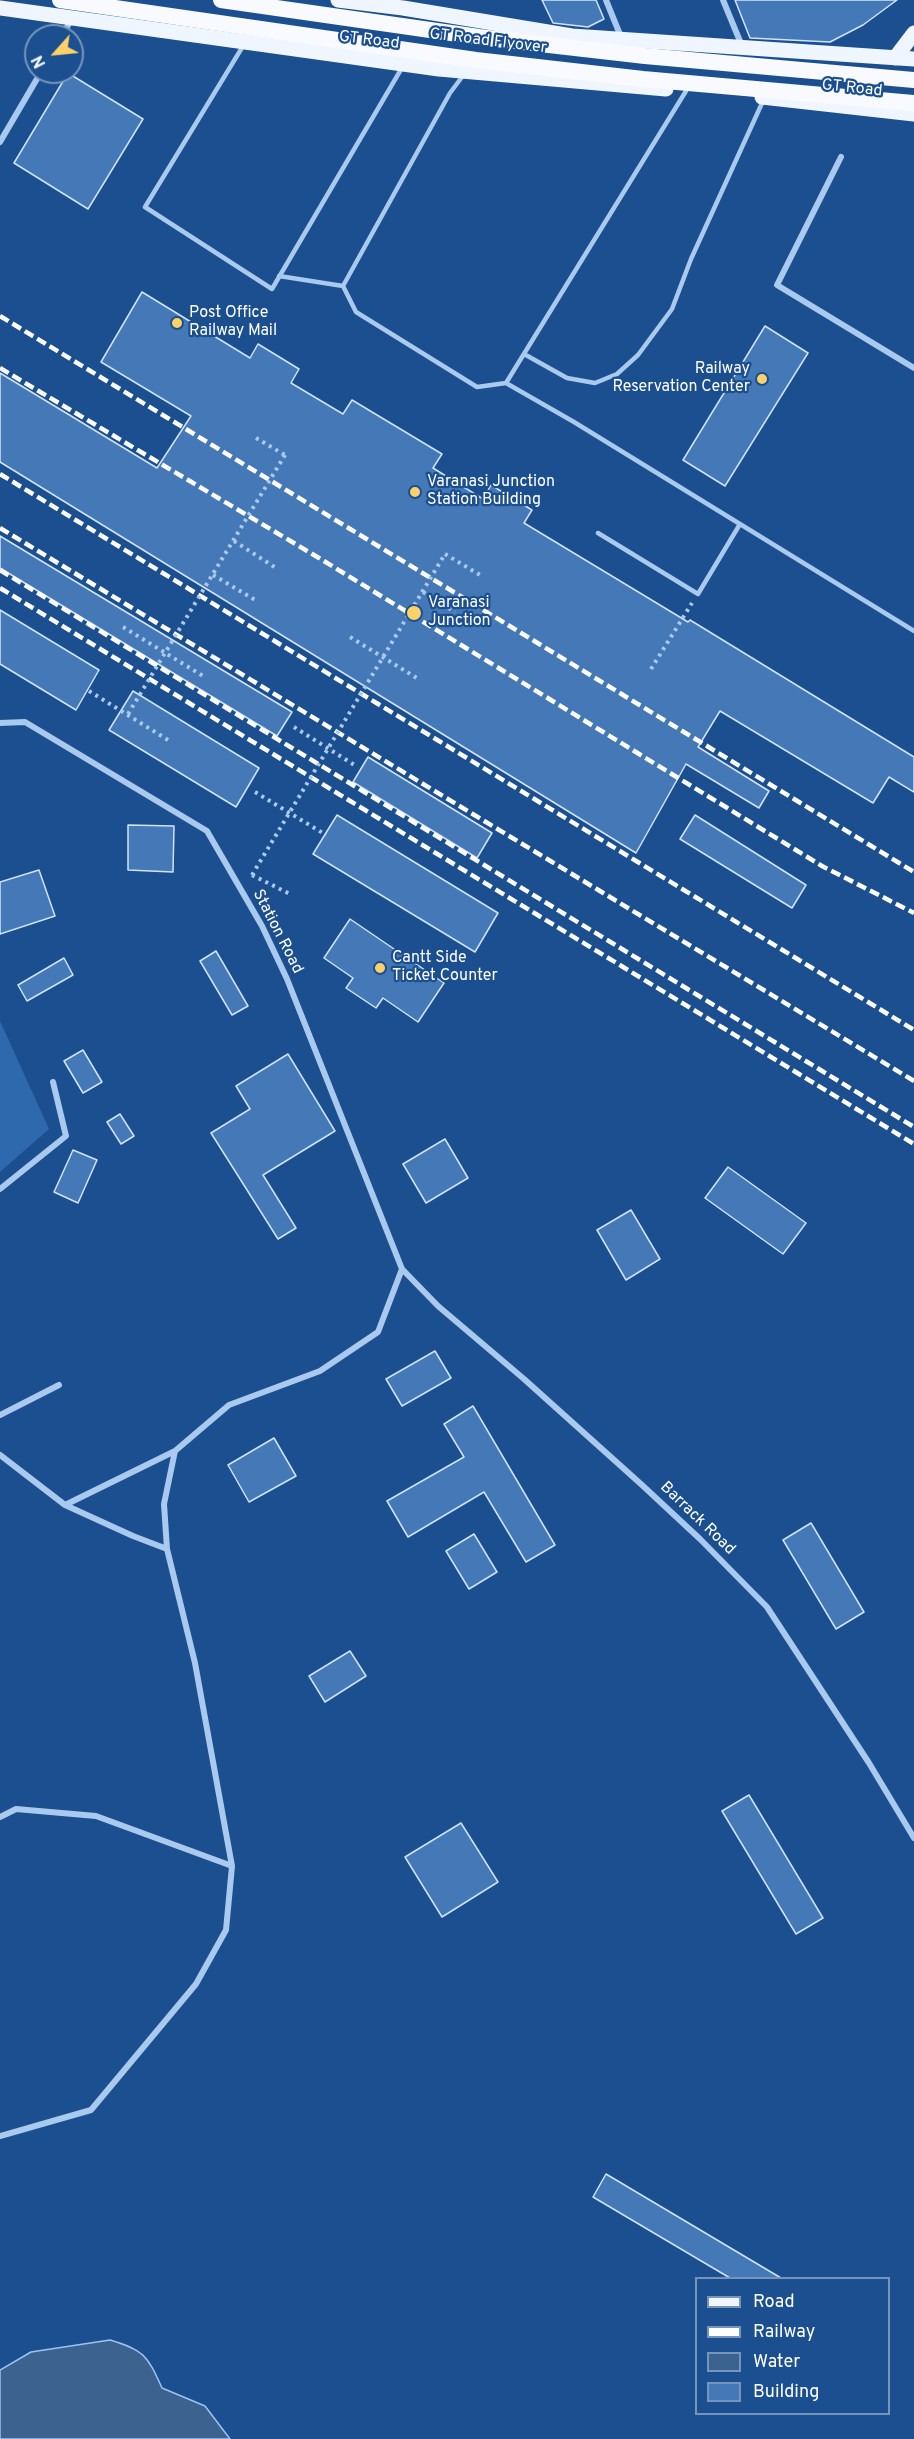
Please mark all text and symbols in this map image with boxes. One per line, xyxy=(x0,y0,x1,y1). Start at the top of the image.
north arrow xyxy=(24,24,84,84)
street label: GT Road Flyover xyxy=(428,25,548,59)
street label: GT Road xyxy=(338,28,400,54)
text: N xyxy=(28,52,51,71)
street label: GT Road xyxy=(821,76,883,102)
place label: Post Office Railway Mail xyxy=(189,304,277,342)
marker: Post Office Railway Mail xyxy=(170,316,184,330)
place label: Railway Reservation Center xyxy=(613,360,750,398)
marker: Railway Reservation Center xyxy=(755,372,769,386)
place label: Varanasi Junction Station Building xyxy=(427,473,555,511)
marker: Varanasi Junction Station Building xyxy=(408,485,422,499)
place label: Varanasi Junction xyxy=(428,594,491,632)
marker: Varanasi Junction xyxy=(405,604,423,622)
street label: Station Road xyxy=(248,887,306,977)
place label: Cantt Side Ticket Counter xyxy=(392,949,498,987)
marker: Cantt Side Ticket Counter xyxy=(373,961,387,975)
street label: Barrack Road xyxy=(655,1478,739,1560)
legend xyxy=(695,2277,890,2415)
text: Road xyxy=(753,2291,795,2314)
text: Railway xyxy=(753,2321,815,2344)
text: Water xyxy=(753,2351,800,2374)
text: Building xyxy=(753,2381,819,2404)

